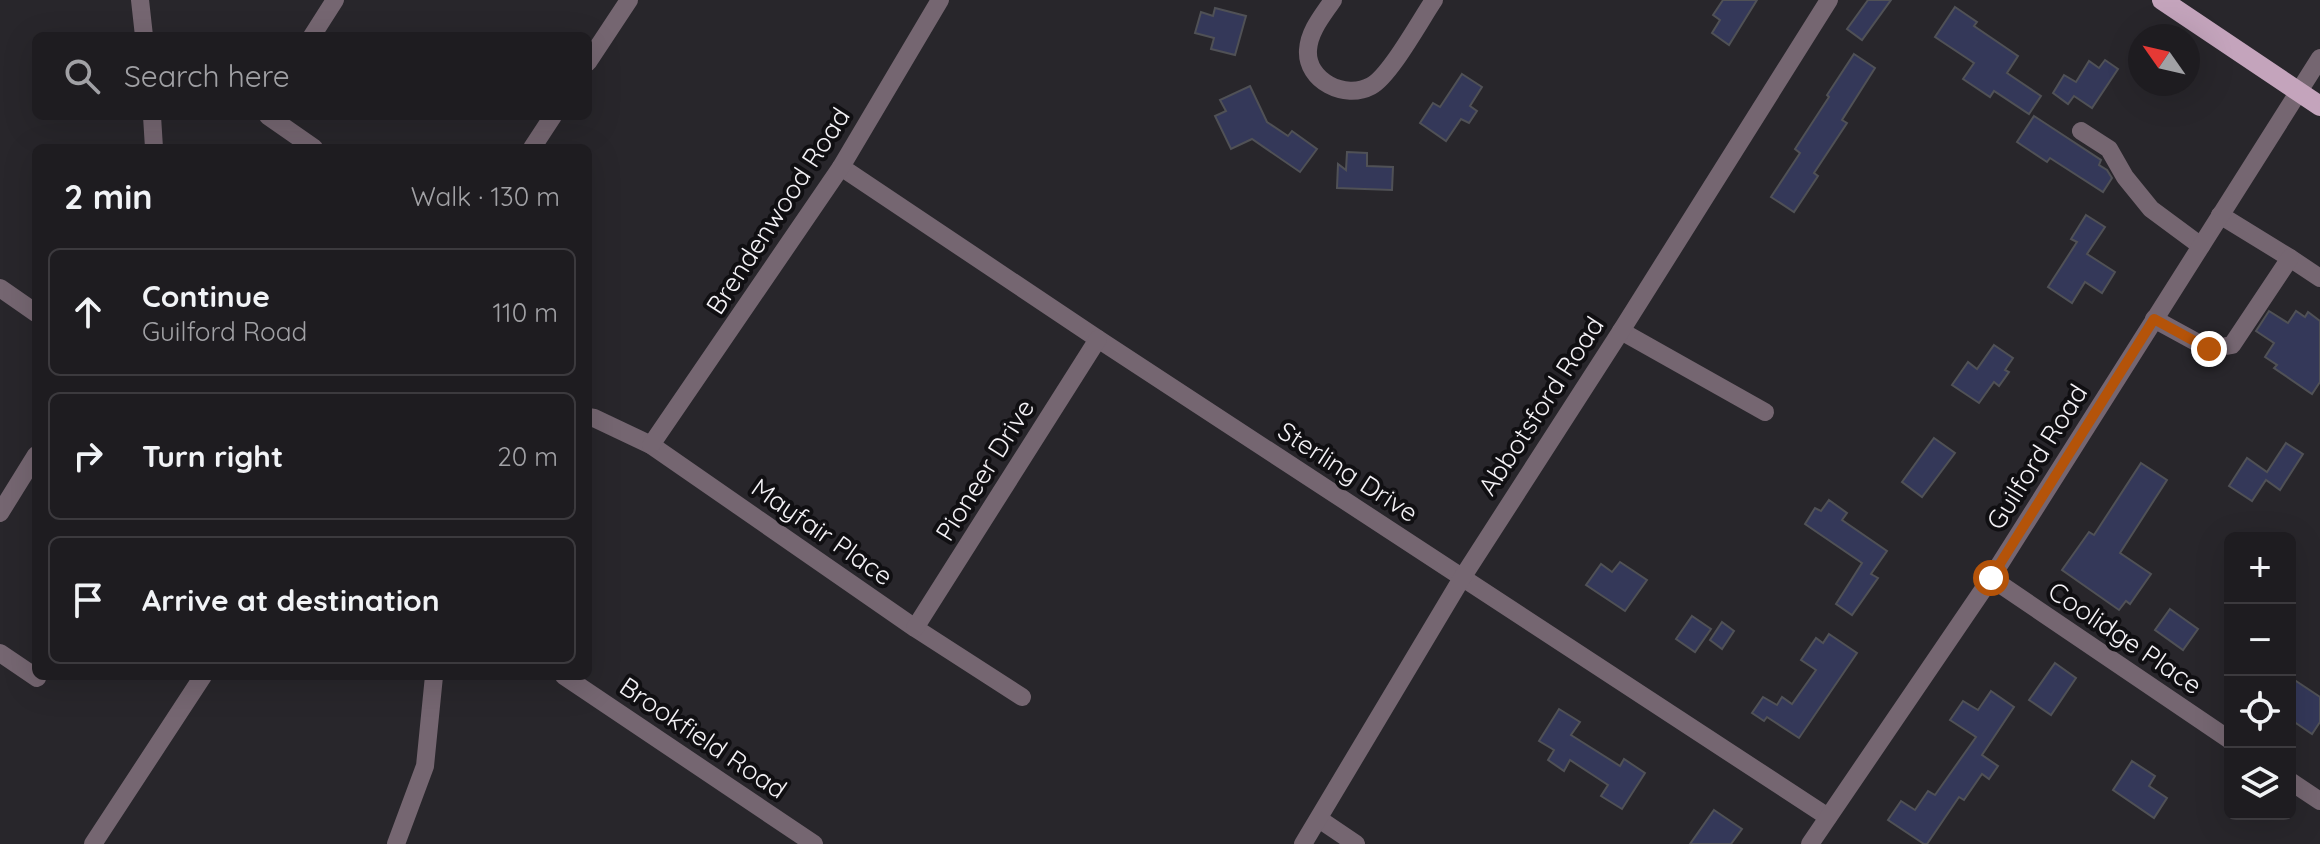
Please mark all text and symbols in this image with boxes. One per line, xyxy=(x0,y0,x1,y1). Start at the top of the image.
north arrow xyxy=(2128,24,2200,96)
search box xyxy=(32,32,592,120)
icon: search xyxy=(60,54,104,98)
text: Search here xyxy=(124,57,290,95)
street label: Brendenwood Road xyxy=(698,101,857,320)
text: 2 min xyxy=(64,175,153,218)
text: Walk · 130 m xyxy=(411,180,560,213)
text: Continue xyxy=(142,277,270,315)
icon: ahead xyxy=(66,290,110,334)
text: 110 m xyxy=(492,296,558,329)
street label: Abbotsford Road xyxy=(1471,310,1611,501)
text: Guilford Road xyxy=(142,315,307,348)
route end xyxy=(2191,331,2227,367)
street label: Guilford Road xyxy=(1979,378,2094,536)
street label: Pioneer Drive xyxy=(928,393,1041,547)
street label: Sterling Drive xyxy=(1272,414,1425,529)
icon: right xyxy=(66,434,110,478)
text: Turn right xyxy=(142,437,283,475)
text: 20 m xyxy=(497,440,558,473)
street label: Mayfair Place xyxy=(745,471,899,592)
map controls xyxy=(2224,532,2296,820)
button: + xyxy=(2224,532,2296,604)
route start xyxy=(1973,560,2009,596)
street label: Coolidge Place xyxy=(2042,574,2209,701)
icon: arrive xyxy=(66,578,110,622)
text: Arrive at destination xyxy=(142,581,440,619)
button: − xyxy=(2224,604,2296,676)
street label: Brookfield Road xyxy=(613,670,793,806)
button: locate xyxy=(2224,676,2296,748)
button: layers xyxy=(2224,748,2296,820)

